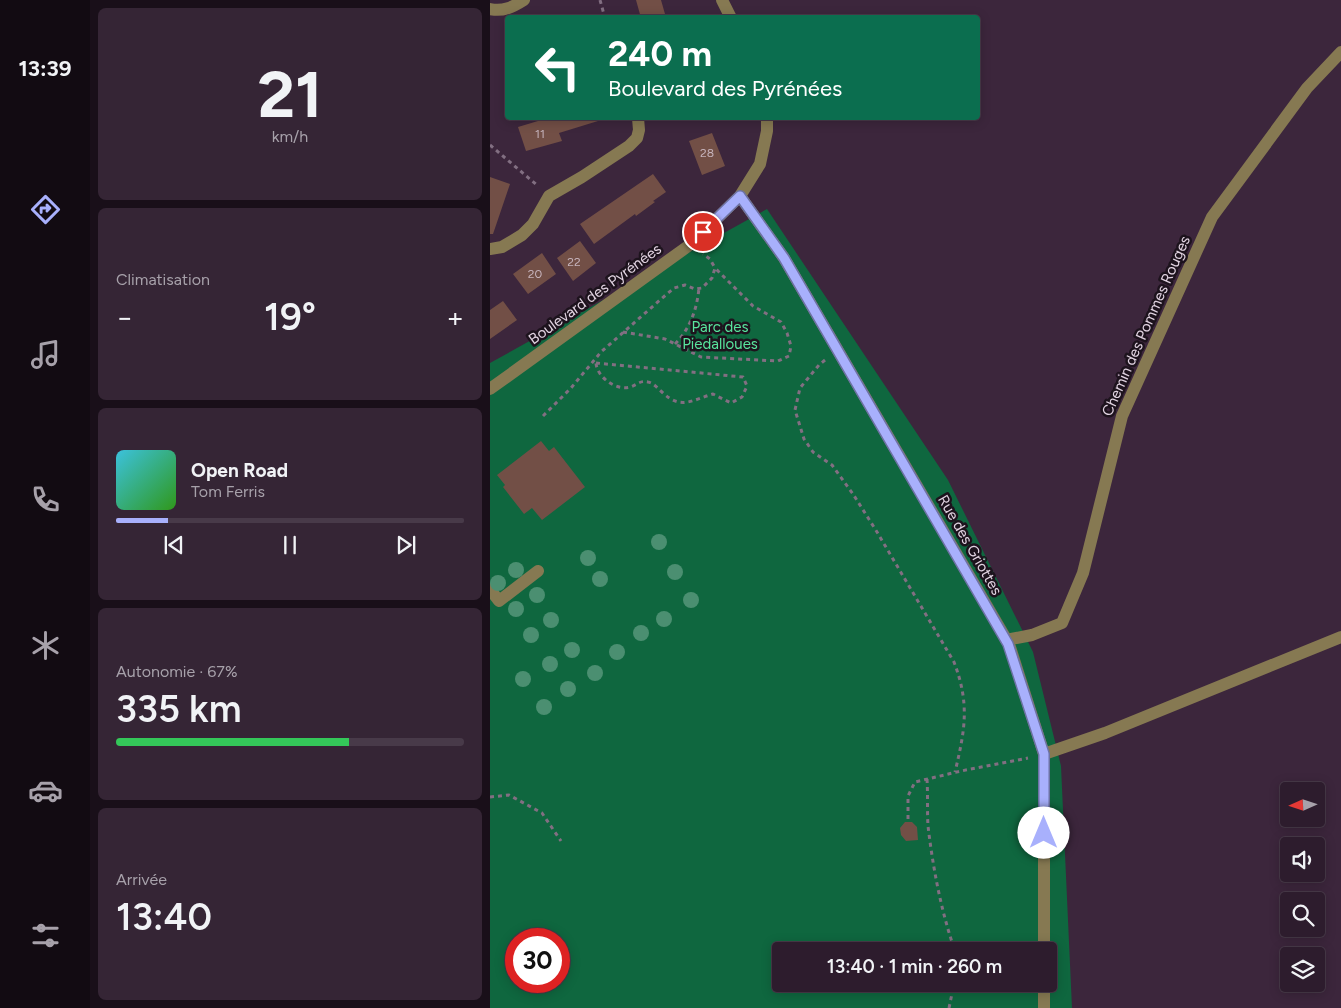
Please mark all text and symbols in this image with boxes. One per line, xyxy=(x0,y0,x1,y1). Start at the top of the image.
text: 240 m xyxy=(608,33,712,75)
icon: left xyxy=(525,35,590,100)
text: 13:39 xyxy=(18,55,72,82)
text: 21 xyxy=(257,55,323,133)
text: Boulevard des Pyrénées xyxy=(608,75,842,102)
text: km/h xyxy=(272,127,308,146)
house number: 11 xyxy=(535,127,545,141)
house number: 28 xyxy=(700,146,714,160)
icon: directions xyxy=(28,192,63,227)
pin xyxy=(682,211,724,253)
icon: arrive xyxy=(689,218,717,246)
street label: Chemin des Pommes Rouges xyxy=(1098,233,1194,419)
street label: Boulevard des Pyrénées xyxy=(525,240,665,348)
house number: 22 xyxy=(567,255,581,269)
house number: 20 xyxy=(528,267,543,281)
text: Climatisation xyxy=(116,270,210,289)
text: 19° xyxy=(264,294,316,340)
text: − xyxy=(116,300,133,334)
text: + xyxy=(447,300,464,334)
park label: Parc des Piedalloues xyxy=(682,318,758,353)
icon: music xyxy=(28,337,63,372)
text: Open Road xyxy=(191,459,288,482)
icon: phone xyxy=(28,482,63,517)
text: Tom Ferris xyxy=(191,482,265,501)
street label: Rue des Griottes xyxy=(934,492,1006,598)
icon: previous xyxy=(160,531,188,559)
icon: pause xyxy=(276,531,304,559)
icon: next xyxy=(392,531,420,559)
icon: climate xyxy=(28,628,63,663)
text: Autonomie · 67% xyxy=(116,662,238,681)
text: 335 km xyxy=(116,686,241,732)
icon: car xyxy=(28,773,63,808)
north arrow xyxy=(1280,782,1325,828)
map controls xyxy=(1280,782,1325,992)
position arrow xyxy=(1017,806,1069,858)
button: sound xyxy=(1280,837,1325,882)
text: Arrivée xyxy=(116,870,167,889)
button: search xyxy=(1280,892,1325,937)
text: 13:40 xyxy=(116,894,212,940)
icon: filters xyxy=(28,918,63,953)
speed limit sign: 30 xyxy=(505,928,570,993)
button: layers xyxy=(1280,947,1325,992)
text: 13:40 · 1 min · 260 m xyxy=(827,955,1002,978)

